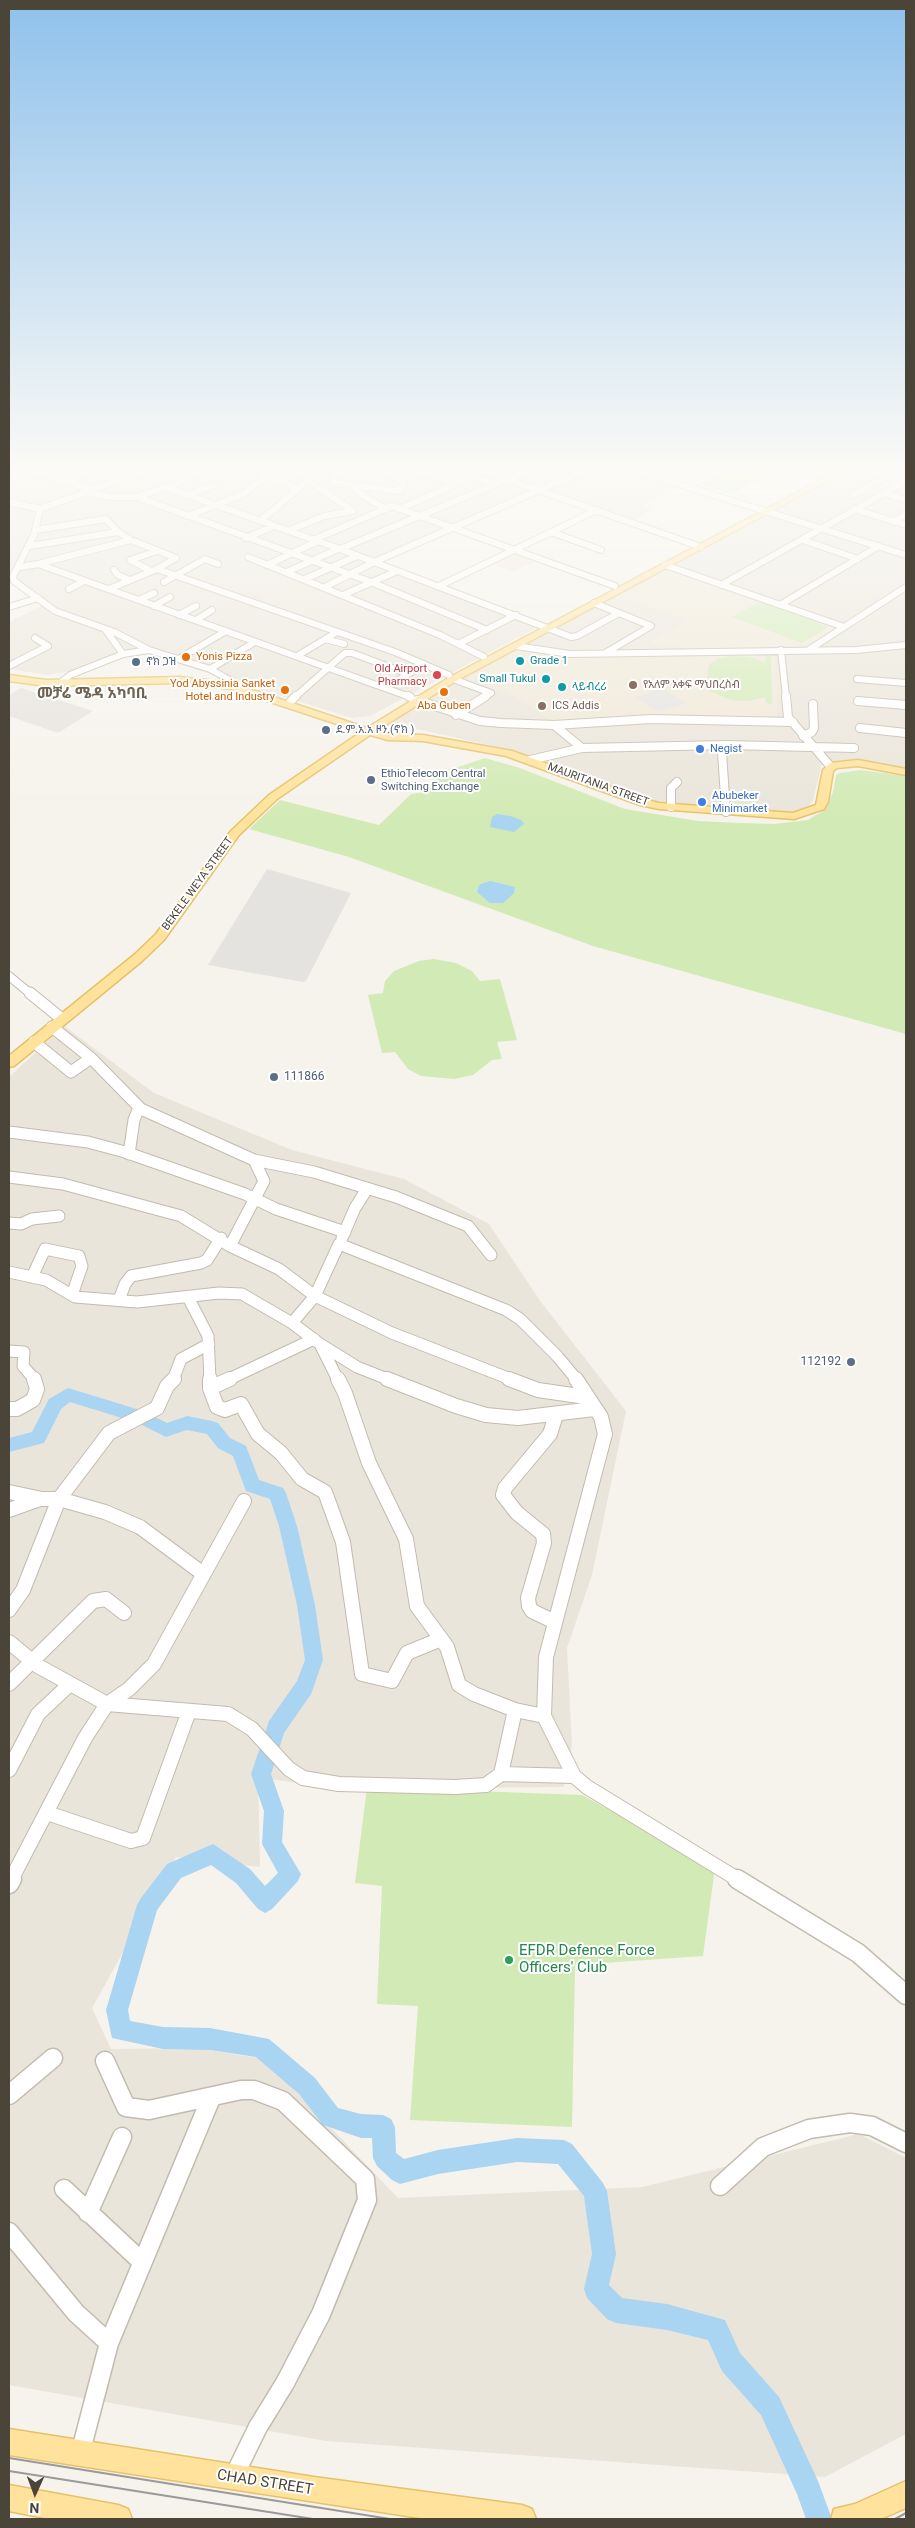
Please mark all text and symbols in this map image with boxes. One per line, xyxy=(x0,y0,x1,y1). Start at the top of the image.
place label: Yonis Pizza xyxy=(196,650,252,664)
marker: Yonis Pizza xyxy=(180,651,192,663)
place label: Grade 1 xyxy=(530,654,568,668)
place label: ኖክ ጋዝ xyxy=(146,655,176,669)
marker: Grade 1 xyxy=(514,655,526,667)
marker: ኖክ ጋዝ xyxy=(130,656,142,668)
place label: Old Airport Pharmacy xyxy=(374,662,427,688)
marker: Old Airport Pharmacy xyxy=(431,669,443,681)
place label: Small Tukul xyxy=(479,672,536,686)
marker: Small Tukul xyxy=(540,673,552,685)
place label: Yod Abyssinia Sanket Hotel and Industry xyxy=(170,677,275,703)
place label: የአለም አቀፍ ማህበረስብ xyxy=(643,678,740,692)
marker: የአለም አቀፍ ማህበረስብ xyxy=(627,679,639,691)
place label: ላይብረሪ xyxy=(572,680,606,694)
marker: ላይብረሪ xyxy=(556,681,568,693)
marker: Yod Abyssinia Sanket Hotel and Industry xyxy=(279,684,291,696)
district label: መቻሬ ሜዳ አካባቢ xyxy=(37,685,147,703)
marker: Aba Guben xyxy=(438,686,450,698)
place label: Aba Guben xyxy=(417,699,471,713)
place label: ICS Addis xyxy=(552,699,599,713)
marker: ICS Addis xyxy=(536,700,548,712)
place label: ደ.ም.አ.አ ዞን.(ኖክ ) xyxy=(336,723,414,737)
marker: ደ.ም.አ.አ ዞን.(ኖክ ) xyxy=(320,724,332,736)
place label: Negist xyxy=(710,742,742,756)
marker: Negist xyxy=(694,743,706,755)
street label: MAURITANIA STREET xyxy=(546,761,650,809)
place label: EthioTelecom Central Switching Exchange xyxy=(381,767,485,793)
marker: EthioTelecom Central Switching Exchange xyxy=(365,774,377,786)
place label: Abubeker Minimarket xyxy=(712,789,767,815)
marker: Abubeker Minimarket xyxy=(696,796,708,808)
street label: BEKELE WEYA STREET xyxy=(160,835,236,933)
place label: 111866 xyxy=(284,1070,324,1084)
marker: 111866 xyxy=(268,1071,280,1083)
place label: 112192 xyxy=(801,1355,841,1369)
marker: 112192 xyxy=(845,1356,857,1368)
place label: EFDR Defence Force Officers' Club xyxy=(519,1942,655,1977)
marker: EFDR Defence Force Officers' Club xyxy=(503,1954,515,1966)
street label: CHAD STREET xyxy=(216,2467,314,2499)
north arrow xyxy=(10,2468,60,2518)
text: N xyxy=(29,2500,40,2516)

